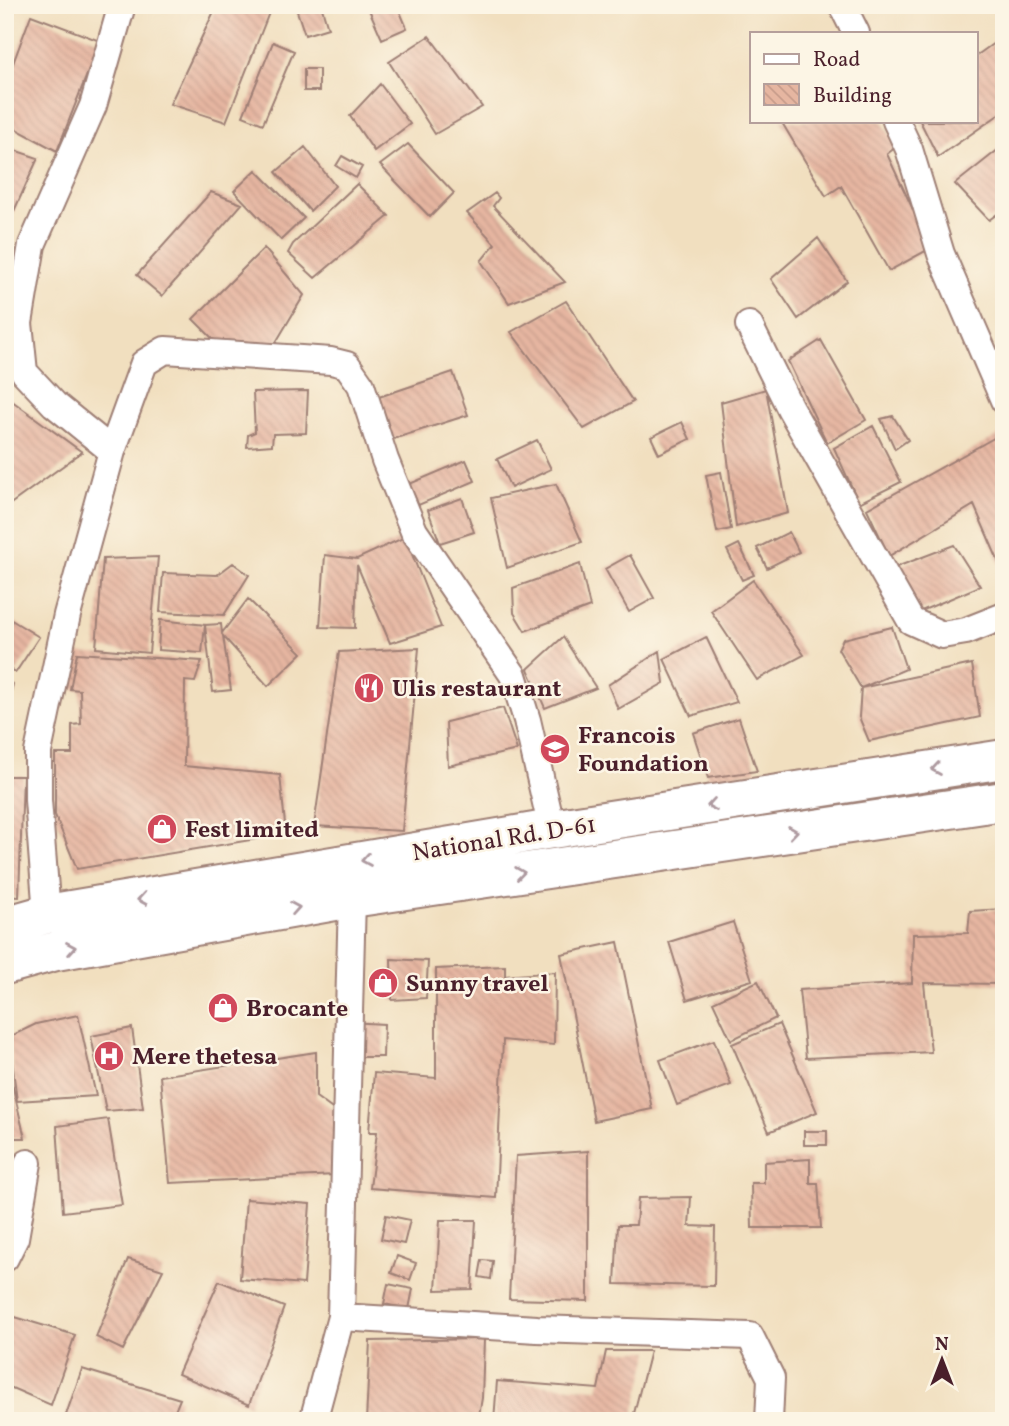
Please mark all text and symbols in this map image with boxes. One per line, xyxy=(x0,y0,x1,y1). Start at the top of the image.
legend xyxy=(750,32,978,122)
text: Road xyxy=(813,46,860,75)
text: Building xyxy=(813,82,892,111)
restaurant icon: Ulis restaurant xyxy=(352,671,386,705)
place label: Ulis restaurant xyxy=(392,673,561,707)
place label: Francois Foundation xyxy=(578,720,709,782)
school or university icon: Francois Foundation xyxy=(538,732,572,766)
one-way arrow xyxy=(930,762,942,777)
one-way arrow xyxy=(706,797,717,812)
street label: National Rd. D-61 xyxy=(410,809,599,871)
shop icon: Fest limited xyxy=(145,812,179,846)
place label: Fest limited xyxy=(185,814,319,848)
one-way arrow xyxy=(788,825,799,840)
one-way arrow xyxy=(360,852,372,867)
one-way arrow xyxy=(514,865,526,880)
one-way arrow xyxy=(136,891,148,906)
one-way arrow xyxy=(289,901,301,916)
one-way arrow xyxy=(65,941,77,956)
shop icon: Sunny travel xyxy=(366,966,400,1000)
place label: Sunny travel xyxy=(406,968,549,1002)
shop icon: Brocante xyxy=(206,991,240,1025)
place label: Brocante xyxy=(246,993,348,1027)
hospital icon: Mere thetesa xyxy=(92,1039,126,1073)
place label: Mere thetesa xyxy=(132,1041,277,1075)
north arrow xyxy=(908,1324,978,1394)
text: N xyxy=(935,1332,949,1358)

